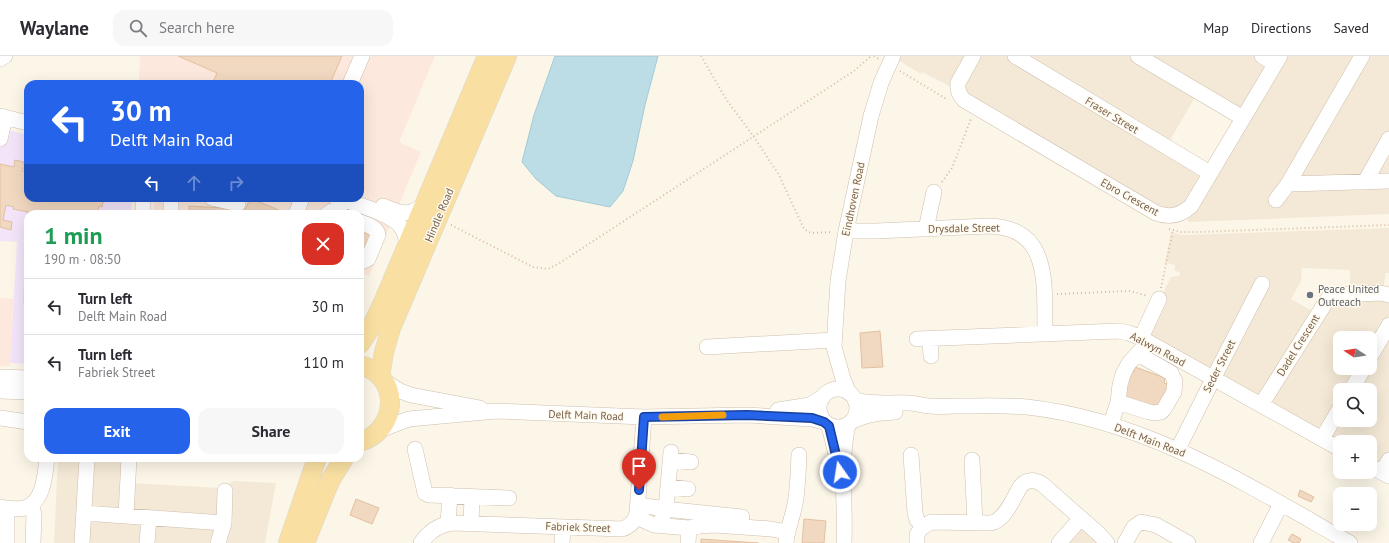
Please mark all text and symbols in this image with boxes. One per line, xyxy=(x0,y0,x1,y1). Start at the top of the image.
search box xyxy=(113,10,393,46)
text: Waylane xyxy=(20,16,89,40)
icon: search xyxy=(127,17,149,39)
text: Search here xyxy=(159,18,235,37)
text: Map xyxy=(1203,19,1229,37)
text: Directions xyxy=(1251,19,1311,37)
text: Saved xyxy=(1333,19,1369,37)
text: 30 m xyxy=(110,92,171,129)
street label: Fraser Street xyxy=(1083,94,1141,137)
icon: left xyxy=(44,96,96,148)
text: Delft Main Road xyxy=(110,128,233,151)
street label: Eindhoven Road xyxy=(838,161,868,237)
icon: left xyxy=(141,172,163,194)
icon: ahead xyxy=(183,172,205,194)
icon: right xyxy=(225,172,247,194)
street label: Ebro Crescent xyxy=(1098,175,1162,219)
street label: Hindle Road xyxy=(421,186,457,244)
text: 1 min xyxy=(44,220,103,251)
street label: Drysdale Street xyxy=(928,220,1000,236)
button: close xyxy=(302,223,344,265)
text: 190 m · 08:50 xyxy=(44,251,121,268)
place label: Peace United Outreach xyxy=(1318,282,1379,309)
text: Turn left xyxy=(78,289,132,308)
marker: Peace United Outreach xyxy=(1305,290,1315,300)
icon: left xyxy=(44,296,66,318)
text: 30 m xyxy=(311,297,344,316)
text: Delft Main Road xyxy=(78,308,167,325)
street label: Dadel Crescent xyxy=(1273,311,1323,379)
street label: Aalwyn Road xyxy=(1128,329,1188,369)
north arrow xyxy=(1333,331,1377,375)
map controls xyxy=(1333,331,1377,531)
street label: Seder Street xyxy=(1200,337,1238,395)
text: Turn left xyxy=(78,345,132,364)
icon: left xyxy=(44,352,66,374)
text: 110 m xyxy=(303,353,344,372)
text: Fabriek Street xyxy=(78,364,155,381)
button: search xyxy=(1333,383,1377,427)
street label: Delft Main Road xyxy=(548,407,624,423)
button: Exit xyxy=(44,408,190,454)
button: Share xyxy=(198,408,344,454)
street label: Delft Main Road xyxy=(1112,420,1188,460)
button: + xyxy=(1333,435,1377,479)
pin xyxy=(622,449,656,490)
position arrow xyxy=(819,451,861,493)
icon: arrive xyxy=(628,455,650,477)
button: − xyxy=(1333,487,1377,531)
street label: Fabriek Street xyxy=(545,519,611,535)

